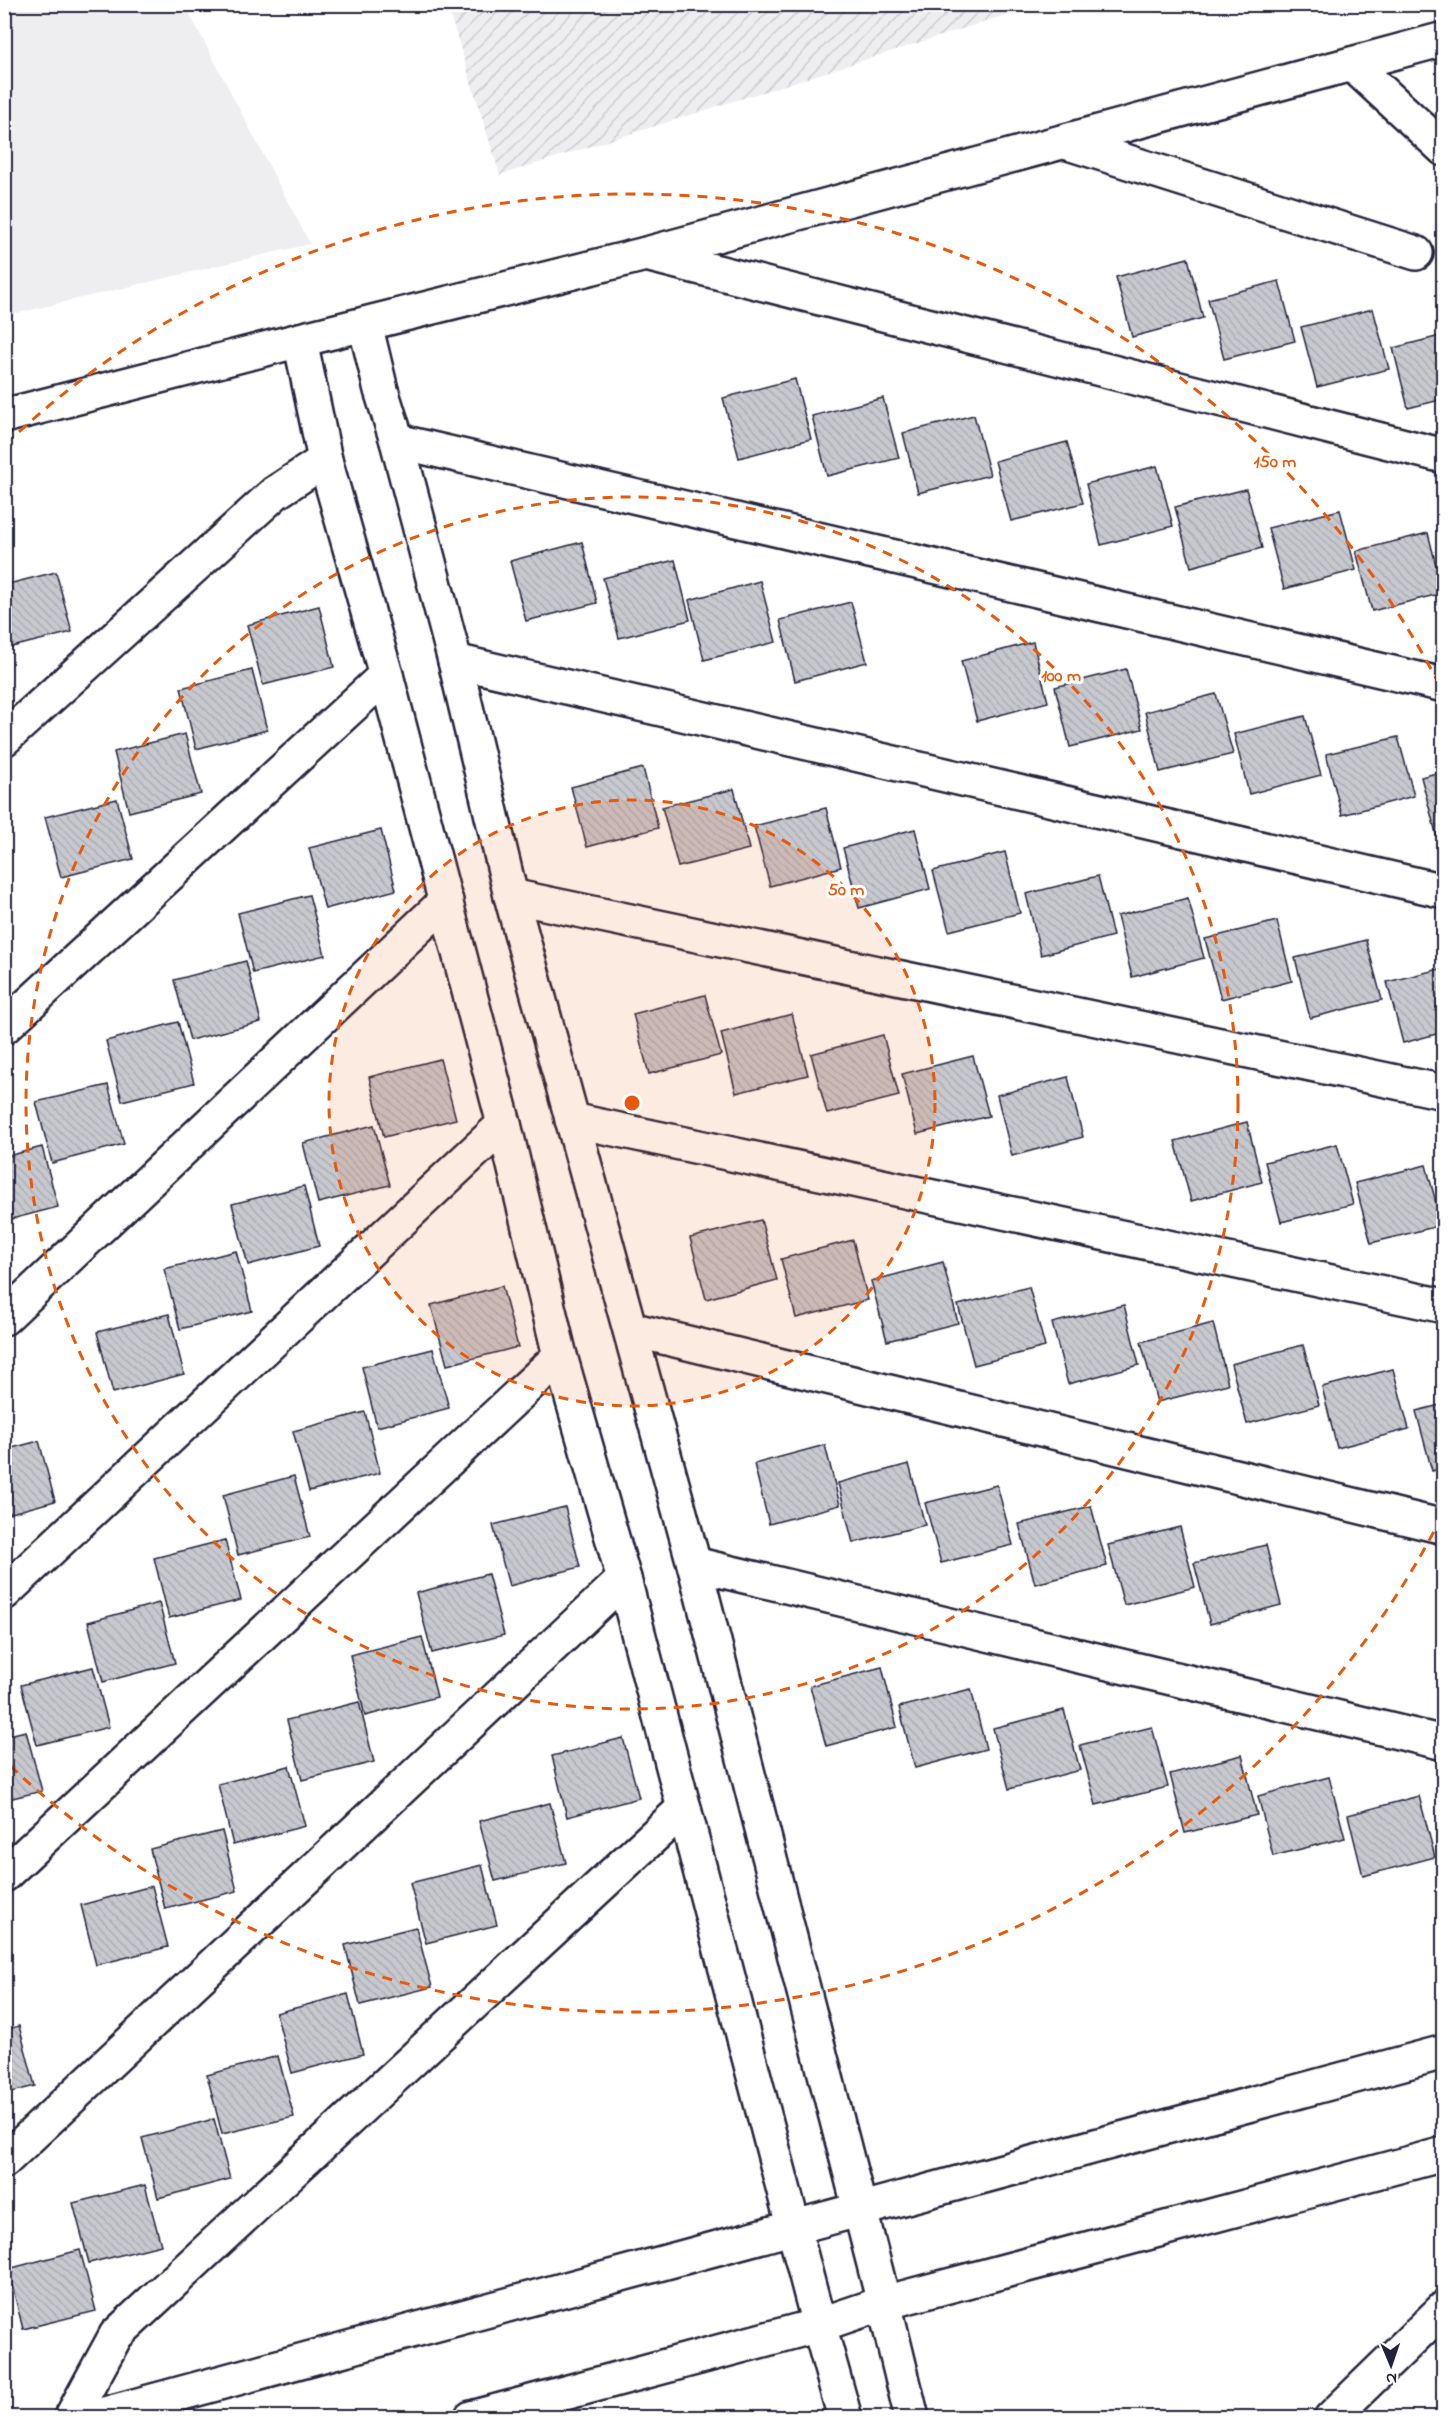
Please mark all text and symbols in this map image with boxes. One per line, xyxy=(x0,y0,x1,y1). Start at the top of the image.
text: 150 m xyxy=(1254,450,1296,476)
text: 100 m xyxy=(1041,664,1081,690)
text: 50 m xyxy=(828,878,864,904)
centre of rings xyxy=(622,1093,642,1113)
north arrow xyxy=(1361,2335,1421,2395)
text: N xyxy=(1385,2366,1397,2390)

